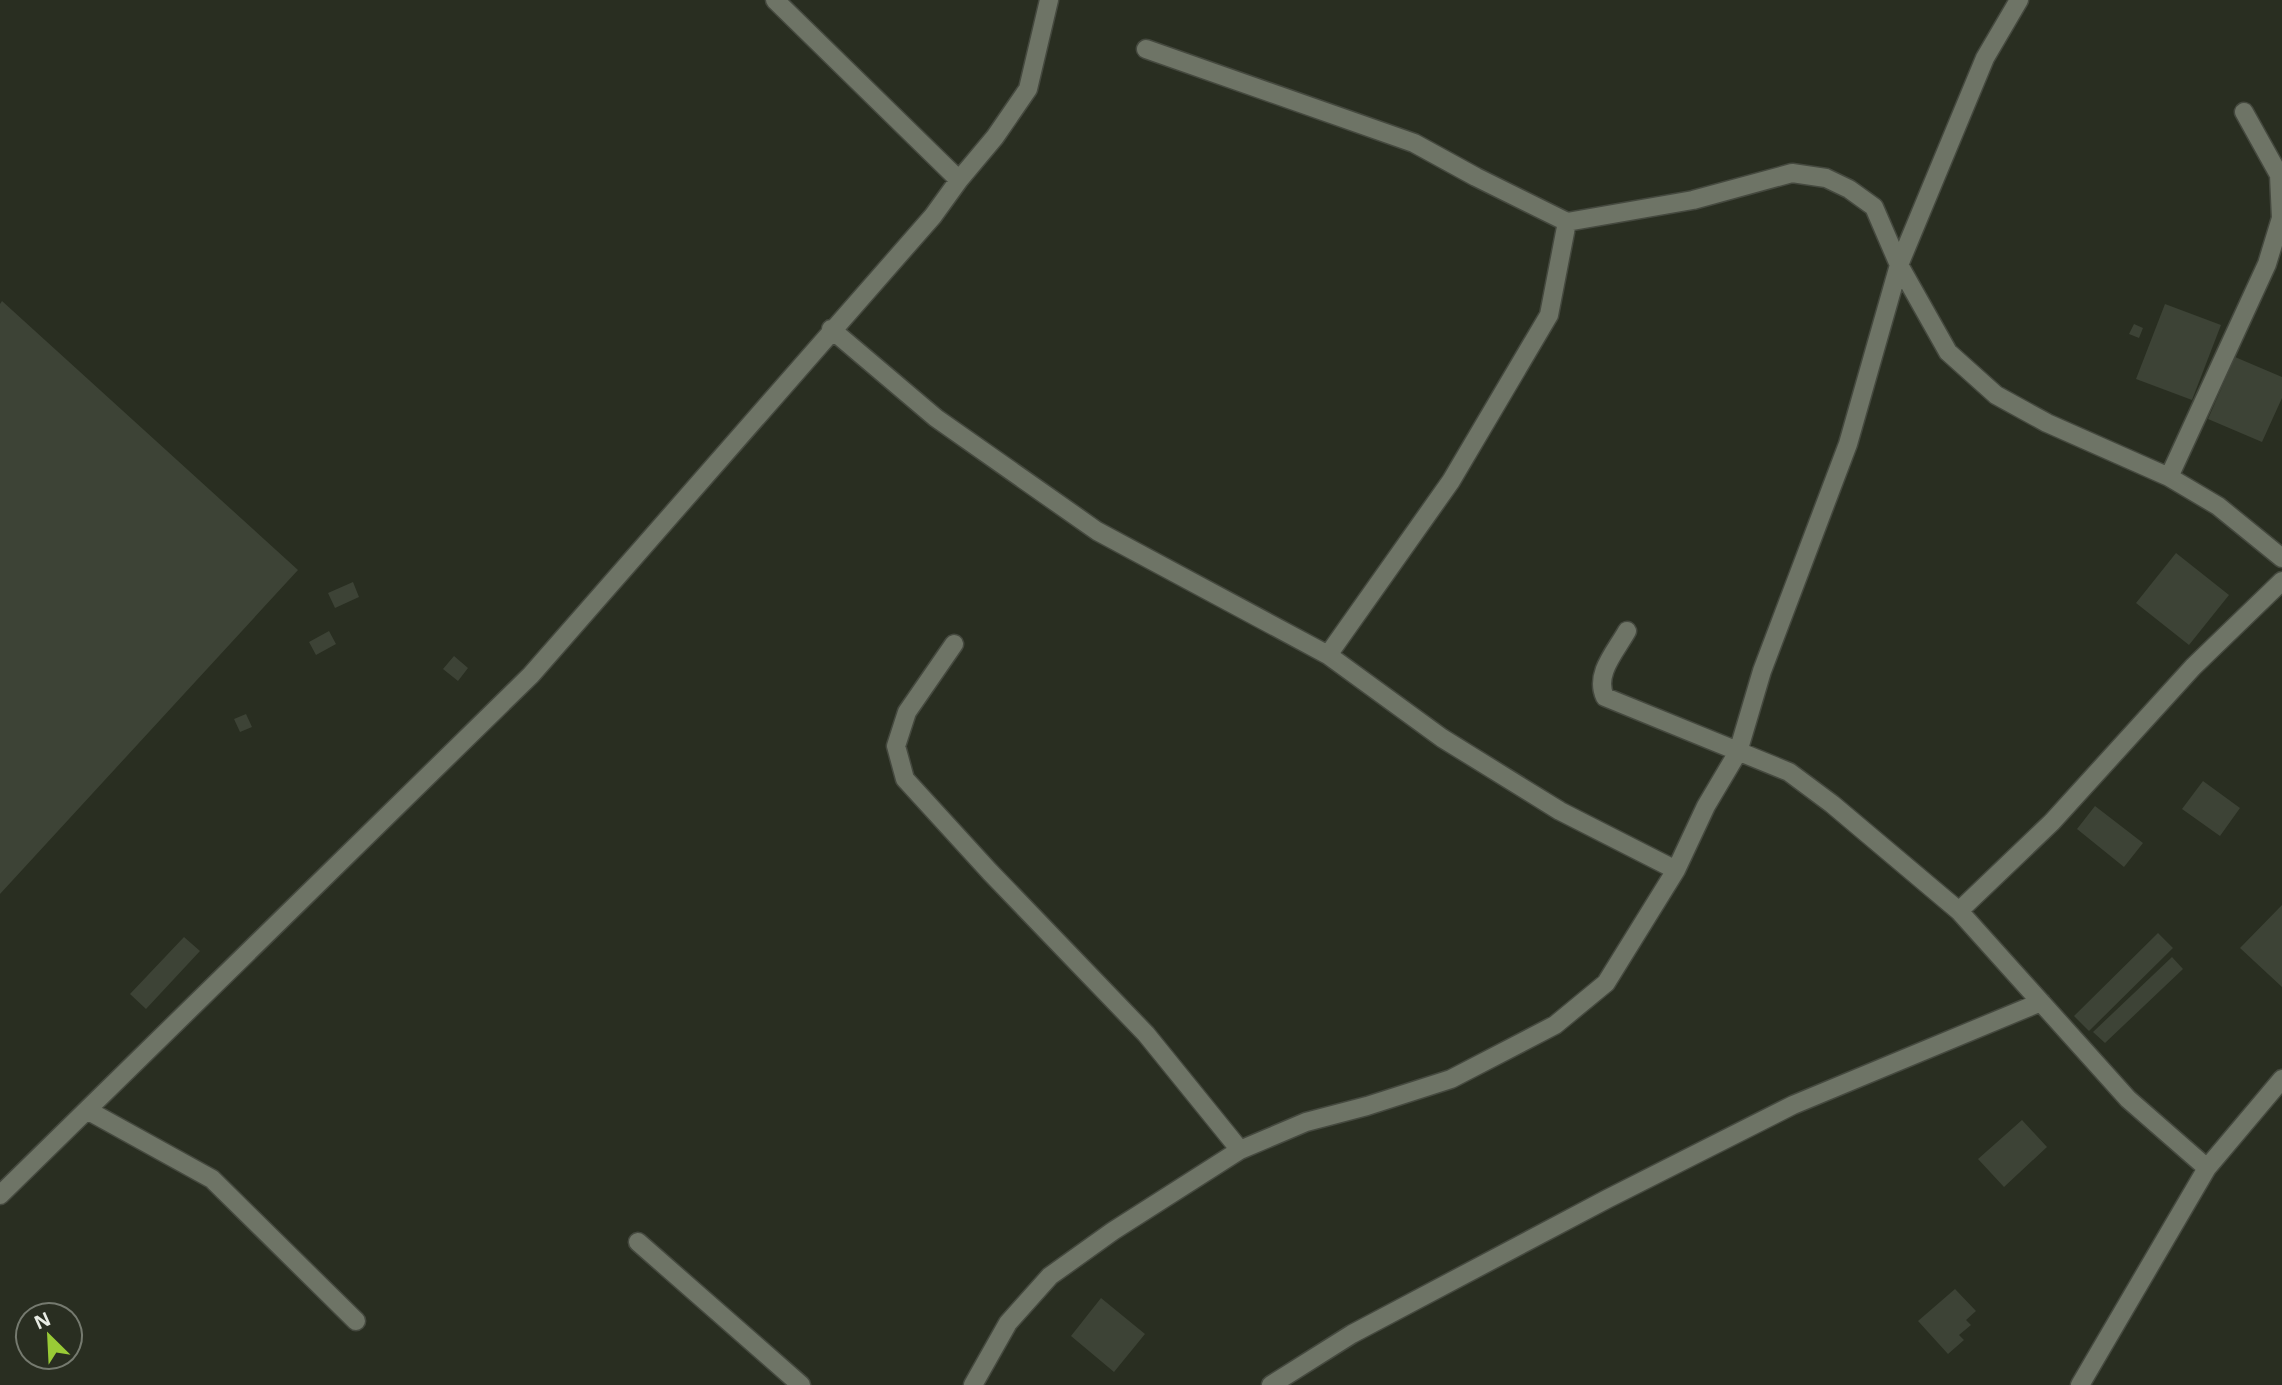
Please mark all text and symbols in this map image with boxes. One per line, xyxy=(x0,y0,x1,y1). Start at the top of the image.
north arrow xyxy=(14,1301,84,1371)
text: N xyxy=(30,1305,54,1335)

